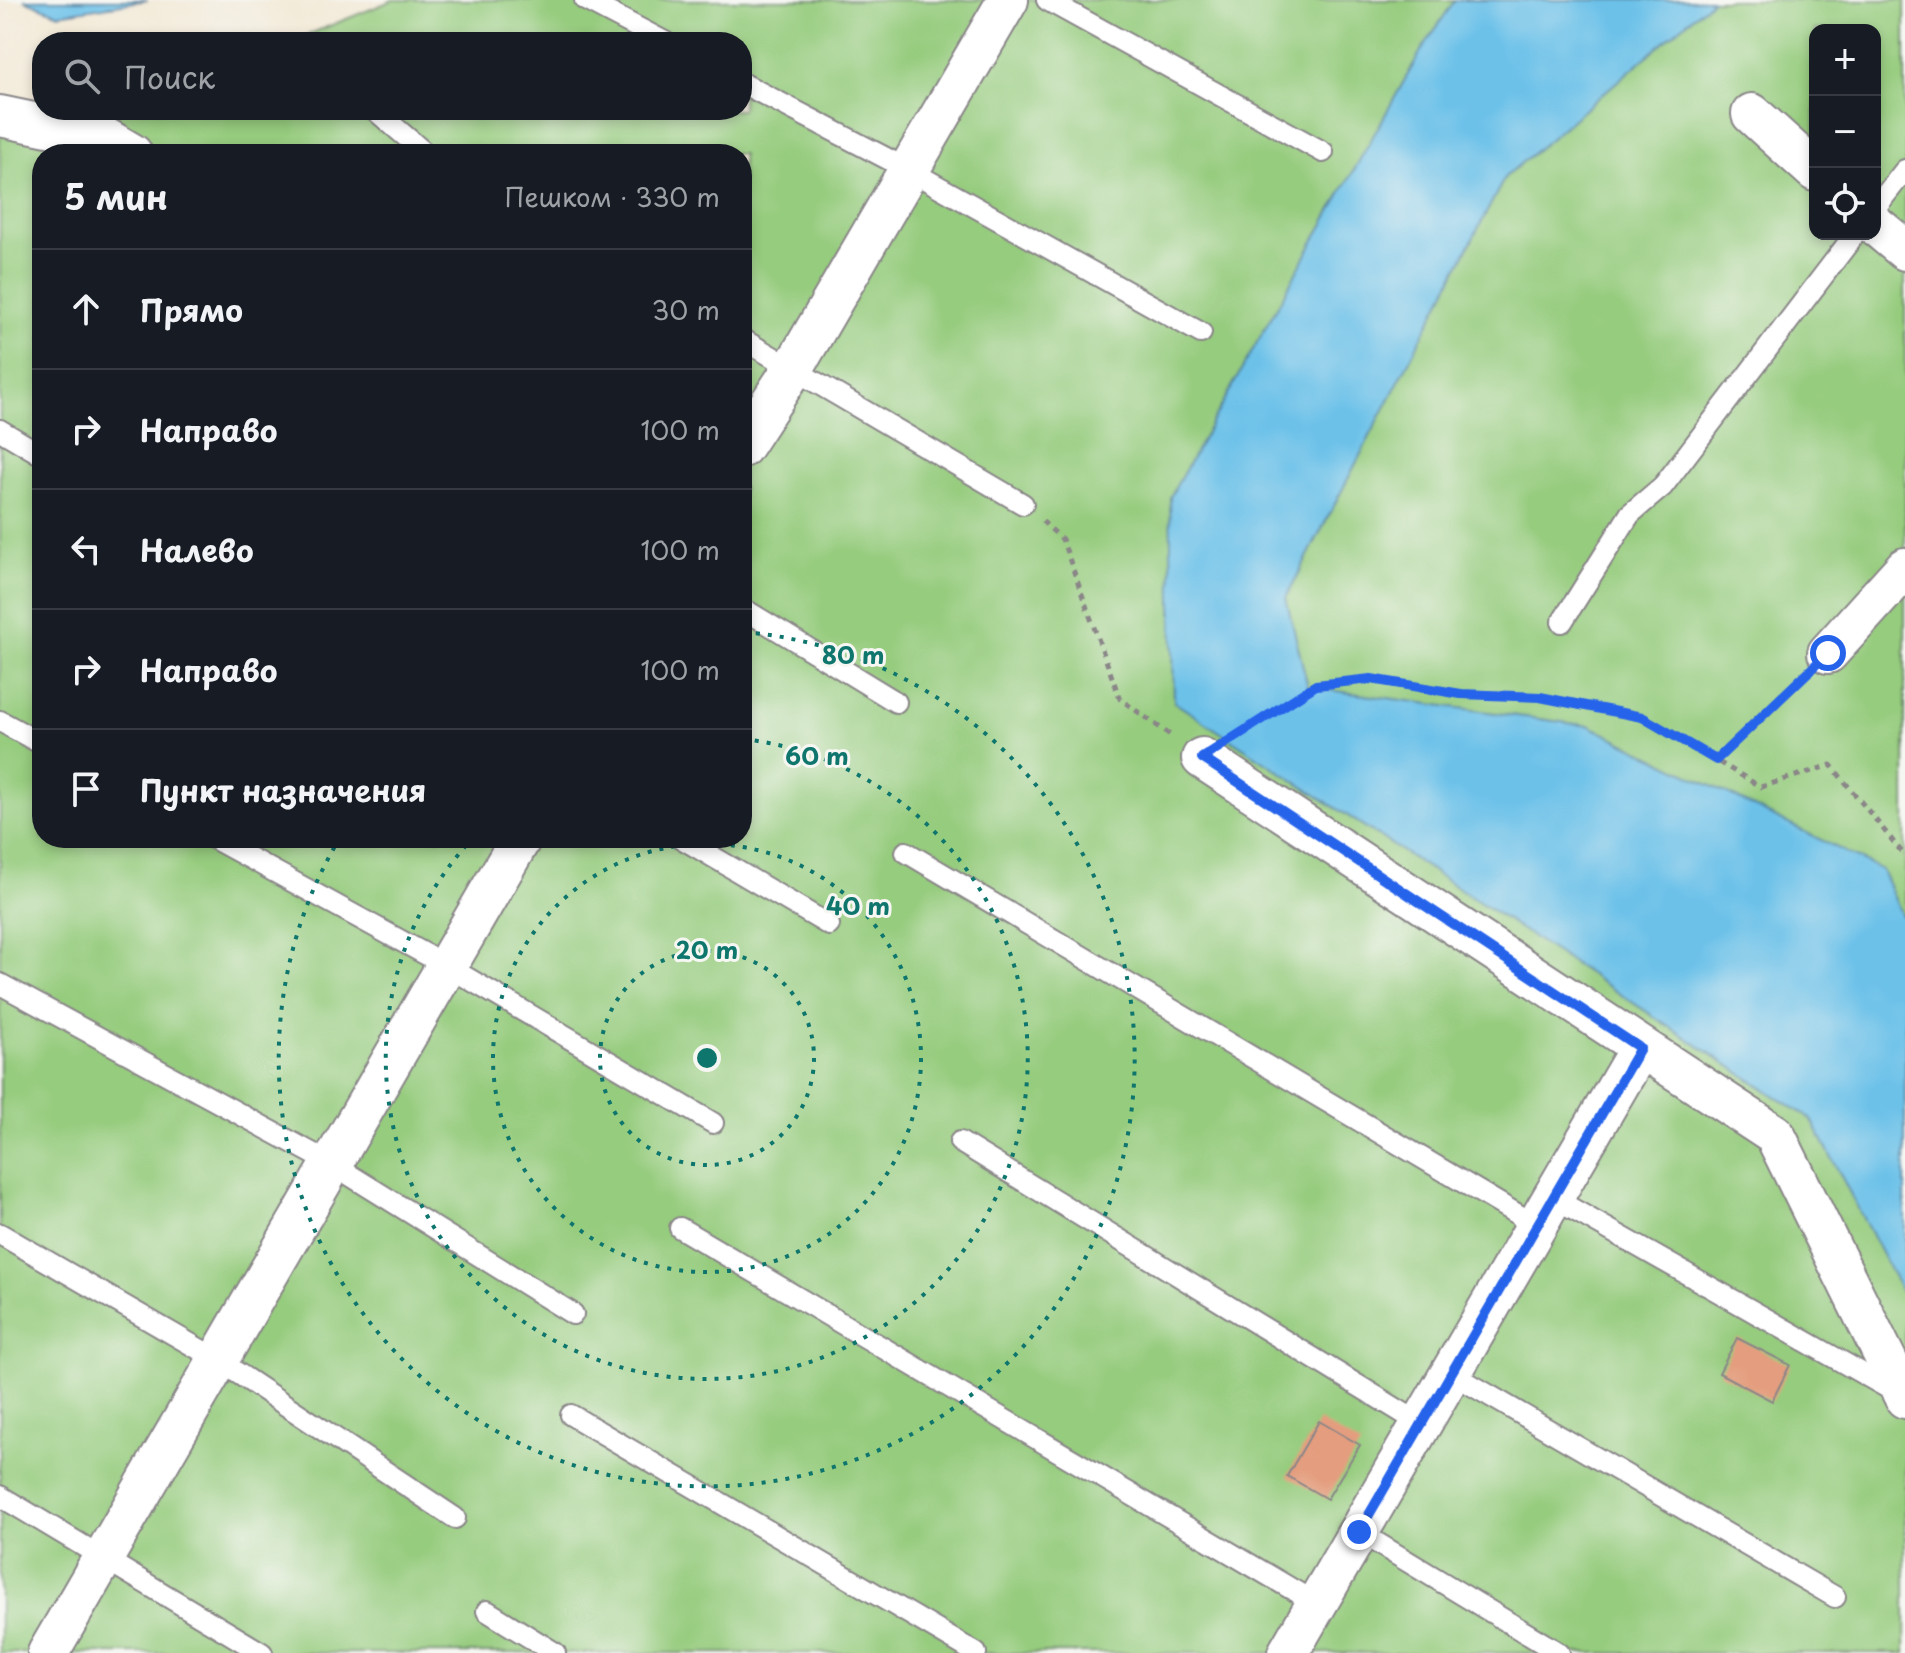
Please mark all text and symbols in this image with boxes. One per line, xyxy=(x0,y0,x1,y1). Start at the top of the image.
map controls xyxy=(1809,24,1881,240)
button: + xyxy=(1809,24,1881,96)
search box xyxy=(32,32,752,120)
icon: search xyxy=(60,54,104,98)
text: Поиск xyxy=(124,54,215,99)
button: − xyxy=(1809,96,1881,168)
button: locate xyxy=(1809,168,1881,240)
text: 5 мин xyxy=(64,170,168,222)
text: Пешком · 330 m xyxy=(504,177,720,216)
icon: ahead xyxy=(64,287,108,331)
text: Прямо xyxy=(140,287,243,332)
text: 30 m xyxy=(652,290,720,329)
icon: right xyxy=(64,407,108,451)
text: Направо xyxy=(140,407,278,452)
text: 100 m xyxy=(640,410,720,449)
icon: left xyxy=(64,527,108,571)
text: Налево xyxy=(140,527,254,572)
text: 100 m xyxy=(640,530,720,569)
route start xyxy=(1810,635,1846,671)
text: 80 m xyxy=(822,636,884,672)
icon: right xyxy=(64,647,108,691)
text: Направо xyxy=(140,647,278,692)
text: 100 m xyxy=(640,650,720,689)
text: 60 m xyxy=(785,737,849,773)
icon: arrive xyxy=(64,767,108,811)
text: Пункт назначения xyxy=(140,767,426,812)
text: 40 m xyxy=(826,887,890,923)
text: 20 m xyxy=(676,931,738,967)
centre of rings xyxy=(693,1044,721,1072)
route end xyxy=(1341,1514,1377,1550)

